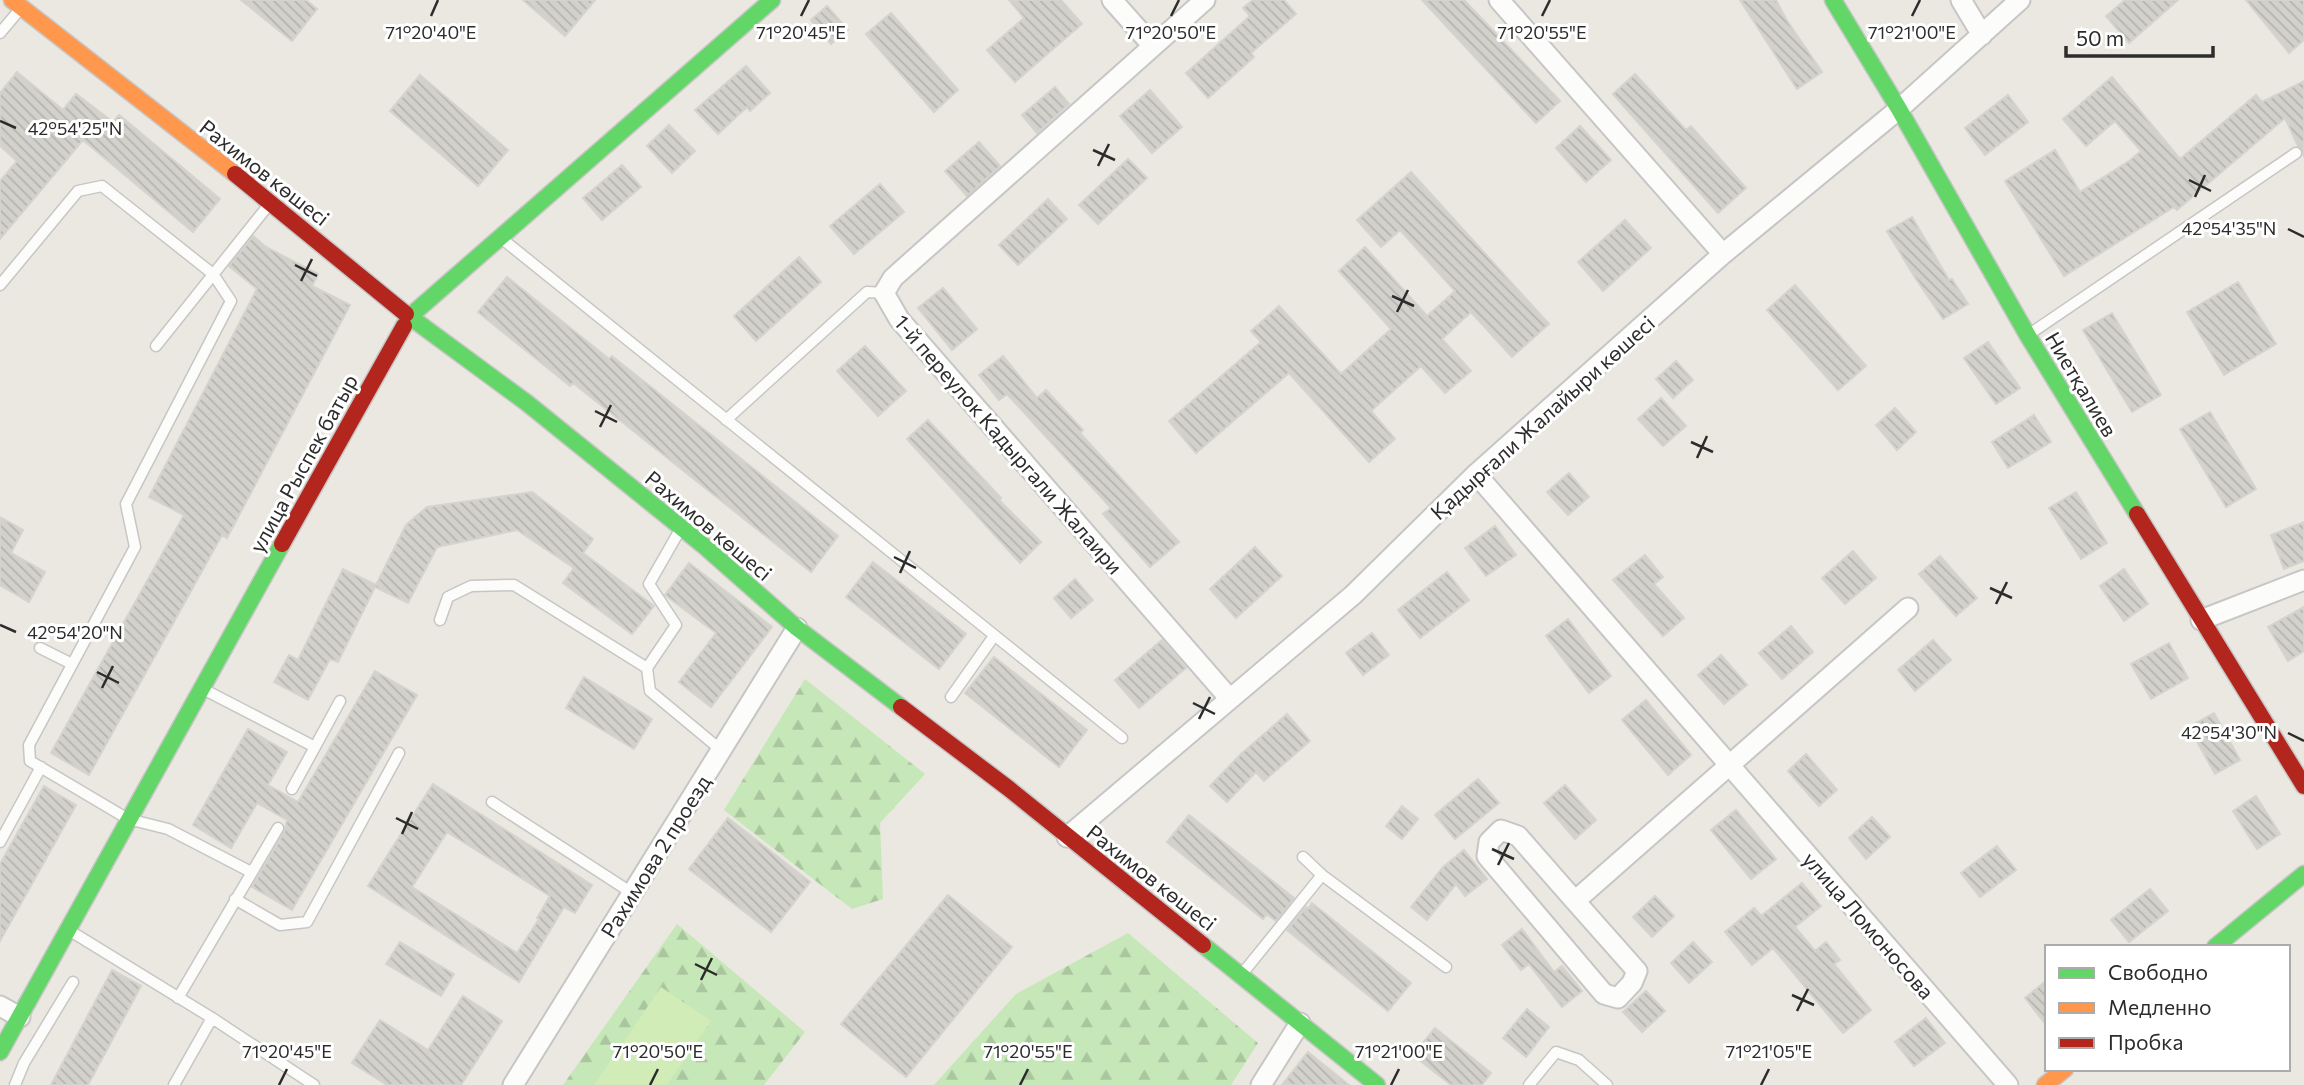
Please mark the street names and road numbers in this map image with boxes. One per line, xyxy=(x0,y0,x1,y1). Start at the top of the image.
street label: Рахимов көшесі xyxy=(195,114,335,230)
street label: 1-й переулок Кадыргали Жалаири xyxy=(890,309,1128,579)
street label: Қадырғали Жалайыри көшесі xyxy=(1425,310,1659,524)
street label: Ниетқалиев xyxy=(2041,327,2123,441)
street label: улица Рыспек батыр xyxy=(244,370,362,556)
street label: Рахимов көшесі xyxy=(641,465,777,585)
street label: Рахимова 2 проезд xyxy=(595,770,715,942)
street label: Рахимов көшесі xyxy=(1082,819,1222,935)
street label: улица Ломоносова xyxy=(1798,846,1940,1004)

